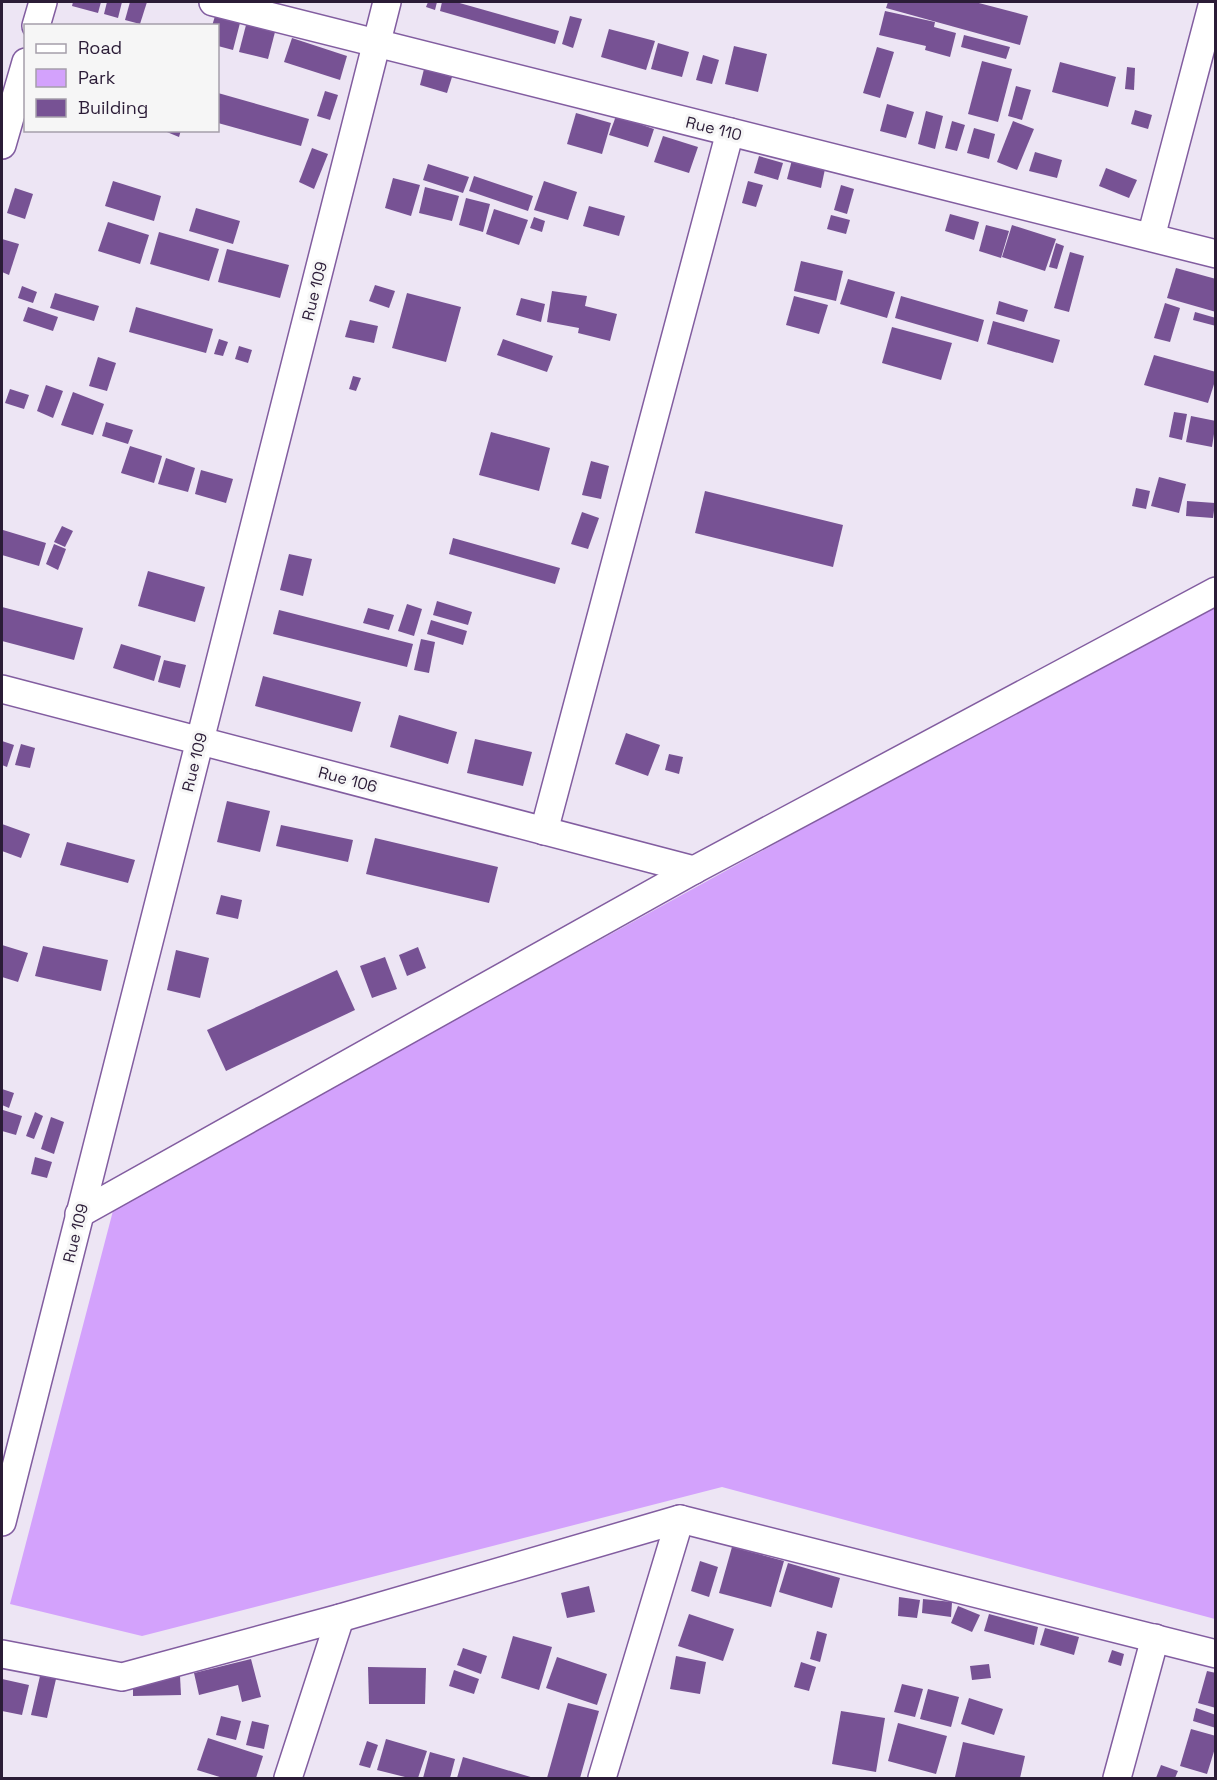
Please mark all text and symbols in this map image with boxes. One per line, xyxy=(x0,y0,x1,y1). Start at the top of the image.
legend xyxy=(24,24,219,132)
text: Road xyxy=(78,36,122,59)
text: Park xyxy=(78,66,116,89)
text: Building xyxy=(78,96,148,119)
street label: Rue 110 xyxy=(684,111,744,146)
street label: Rue 109 xyxy=(297,259,332,323)
street label: Rue 109 xyxy=(177,730,212,794)
street label: Rue 106 xyxy=(316,762,380,797)
street label: Rue 109 xyxy=(58,1201,93,1265)

